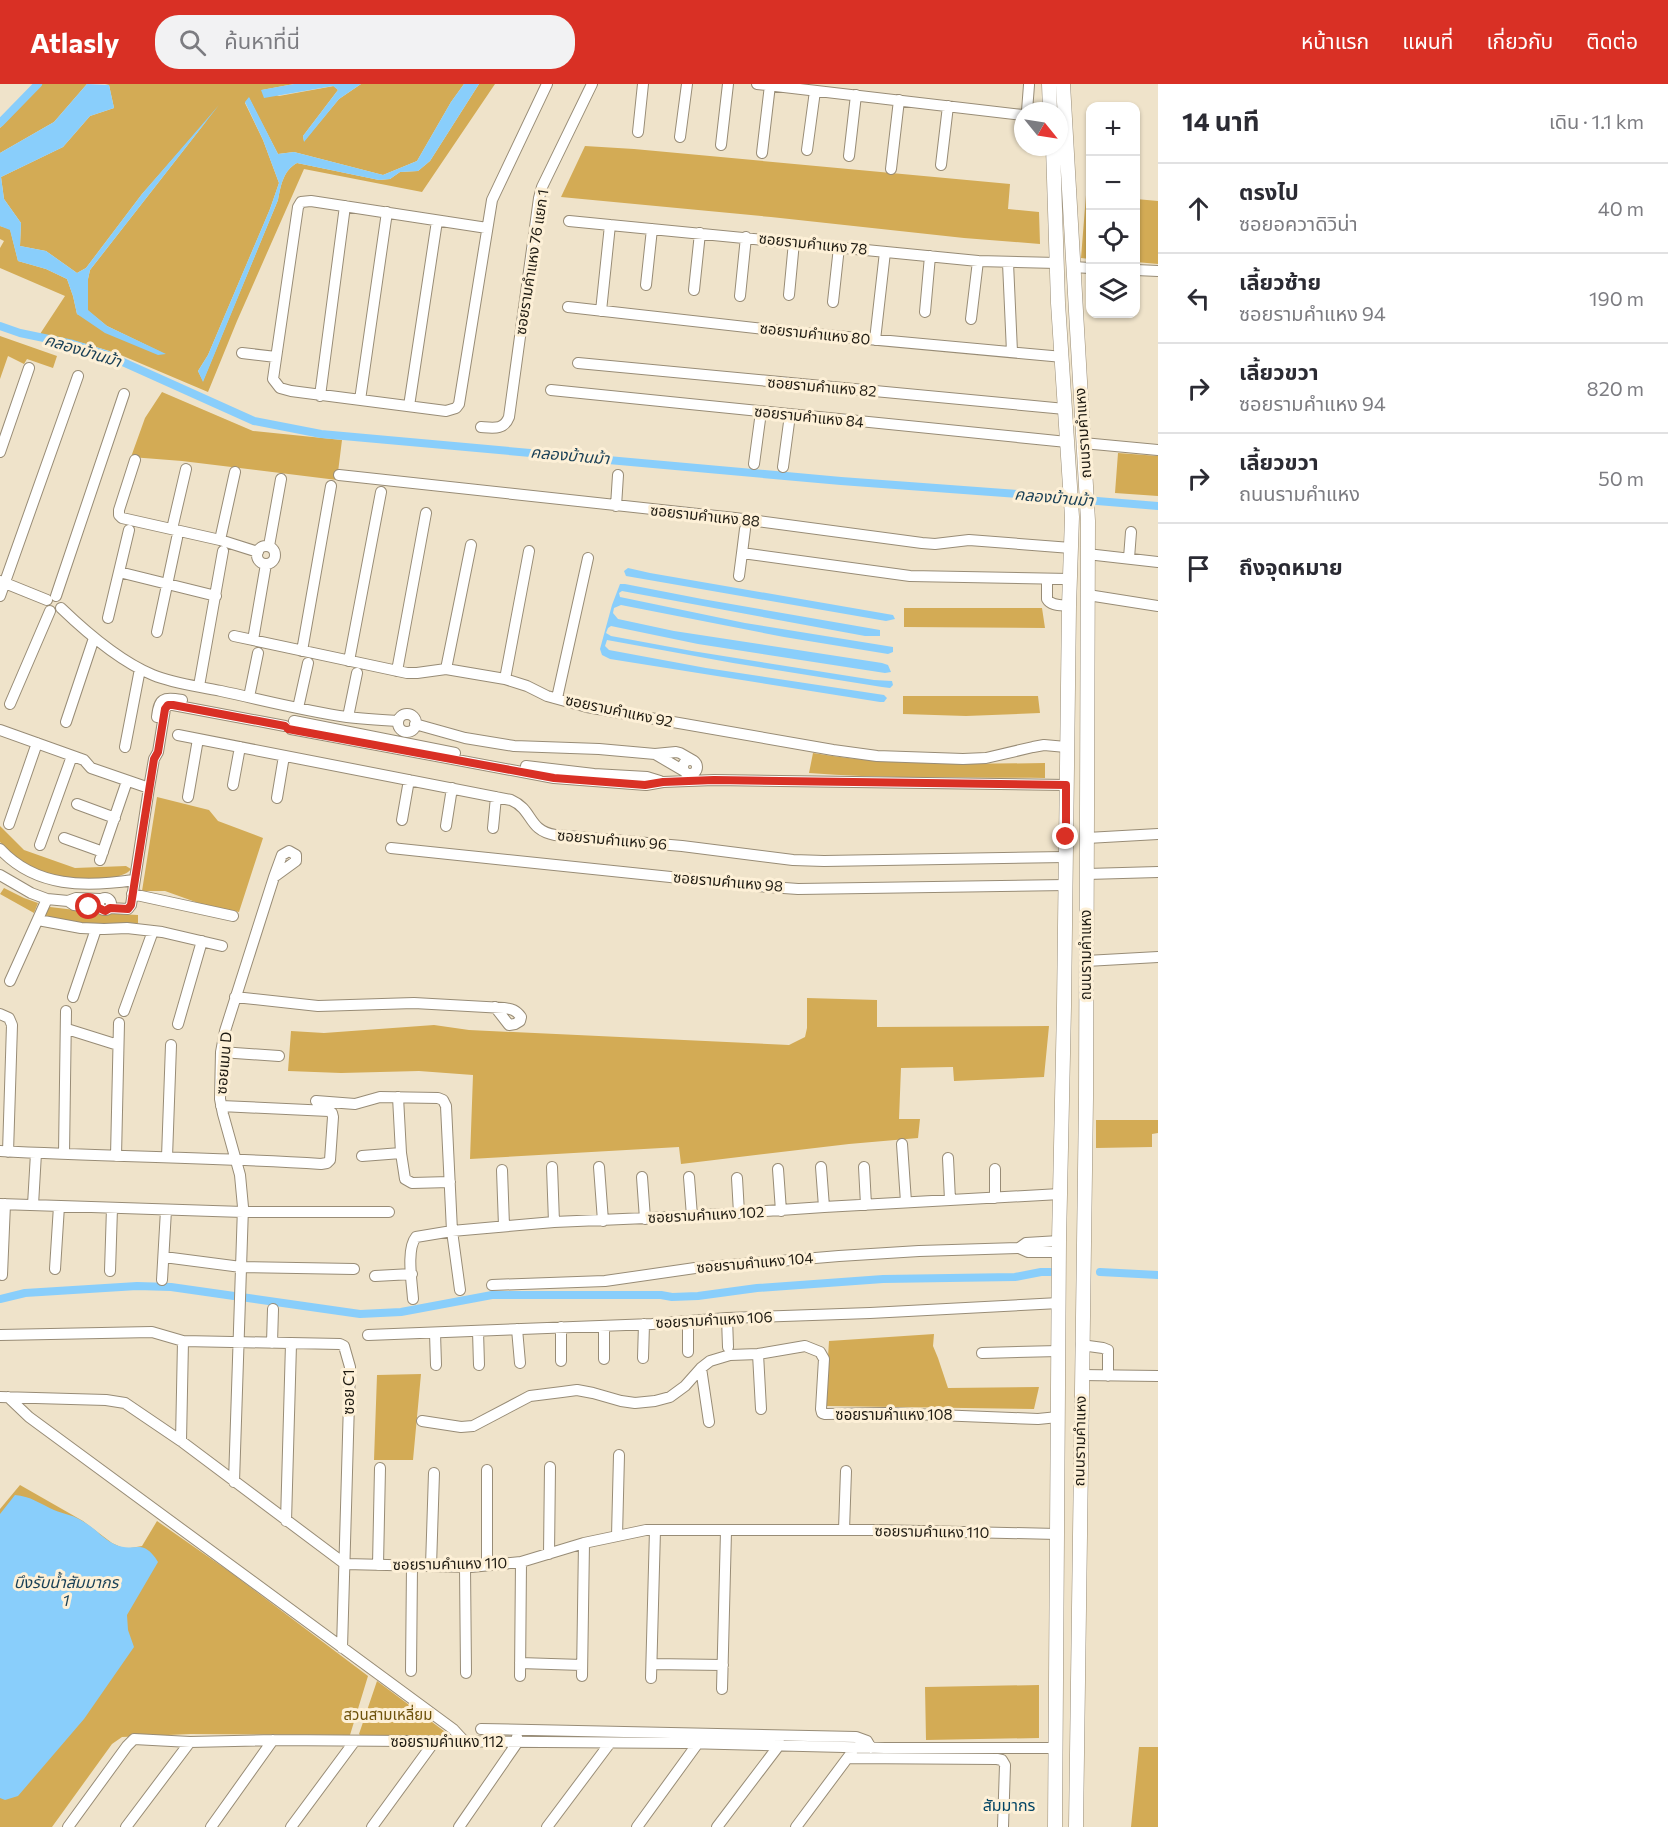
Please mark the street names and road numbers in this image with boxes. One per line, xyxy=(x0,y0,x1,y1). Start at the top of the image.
street label: ซอยรามคำแหง 76 แยก 1 xyxy=(511,188,551,336)
street label: ซอยรามคำแหง 78 xyxy=(758,228,868,258)
street label: ซอยรามคำแหง 80 xyxy=(759,318,871,348)
street label: ซอยรามคำแหง 82 xyxy=(767,372,877,400)
street label: ถนนรามคำแหง xyxy=(1070,387,1094,479)
street label: ซอยรามคำแหง 84 xyxy=(753,401,865,431)
street label: ซอยรามคำแหง 88 xyxy=(649,500,761,530)
street label: ซอยรามคําแหง 92 xyxy=(564,690,675,730)
street label: ซอยรามคําแหง 96 xyxy=(556,825,668,853)
street label: ซอยรามคําแหง 98 xyxy=(672,867,784,895)
street label: ถนนรามคำแหง xyxy=(1076,910,1094,1000)
street label: ซอยเมน D xyxy=(211,1031,235,1095)
street label: ซอยรามคําแหง 102 xyxy=(647,1202,765,1226)
street label: ซอยรามคําแหง 104 xyxy=(696,1248,814,1276)
street label: ซอยรามคําแหง 106 xyxy=(655,1307,773,1331)
street label: ซอย C1 xyxy=(339,1369,357,1415)
street label: ถนนรามคำแหง xyxy=(1069,1395,1089,1486)
street label: ซอยรามคำแหง 108 xyxy=(835,1405,953,1423)
street label: ซอยรามคำแหง 110 xyxy=(875,1521,989,1541)
street label: ซอยรามคำแหง 110 xyxy=(393,1553,507,1573)
street label: ซอยรามคำแหง 112 xyxy=(390,1732,504,1750)

